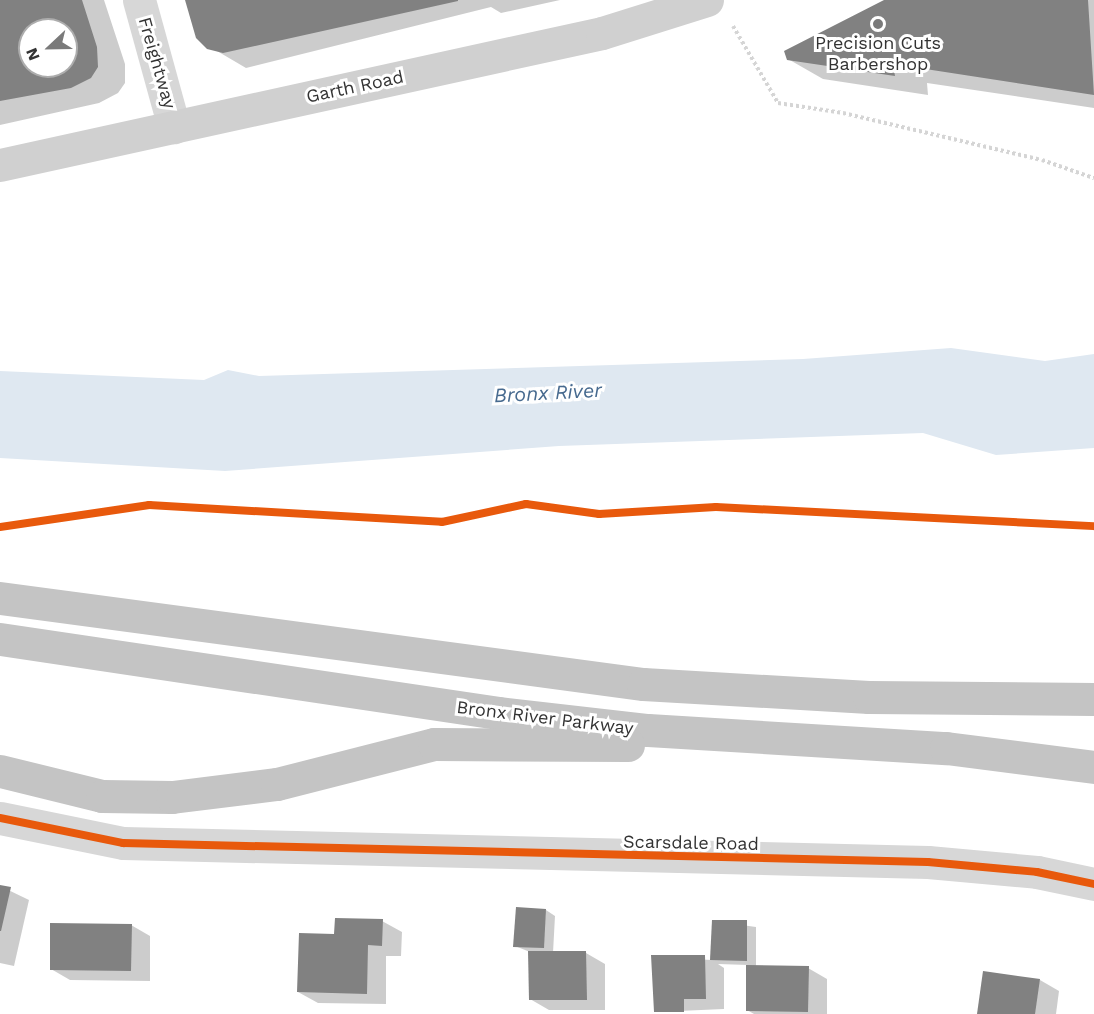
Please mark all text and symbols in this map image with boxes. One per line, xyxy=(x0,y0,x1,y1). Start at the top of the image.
street label: Freightway xyxy=(134,15,180,111)
marker: Precision Cuts Barbershop xyxy=(871,17,885,31)
north arrow xyxy=(18,18,78,78)
place label: Precision Cuts Barbershop xyxy=(815,33,941,76)
text: N xyxy=(22,45,44,63)
street label: Garth Road xyxy=(304,66,406,108)
water label: Bronx River xyxy=(493,378,603,408)
street label: Bronx River Parkway xyxy=(455,696,635,740)
street label: Scarsdale Road xyxy=(623,831,759,855)

